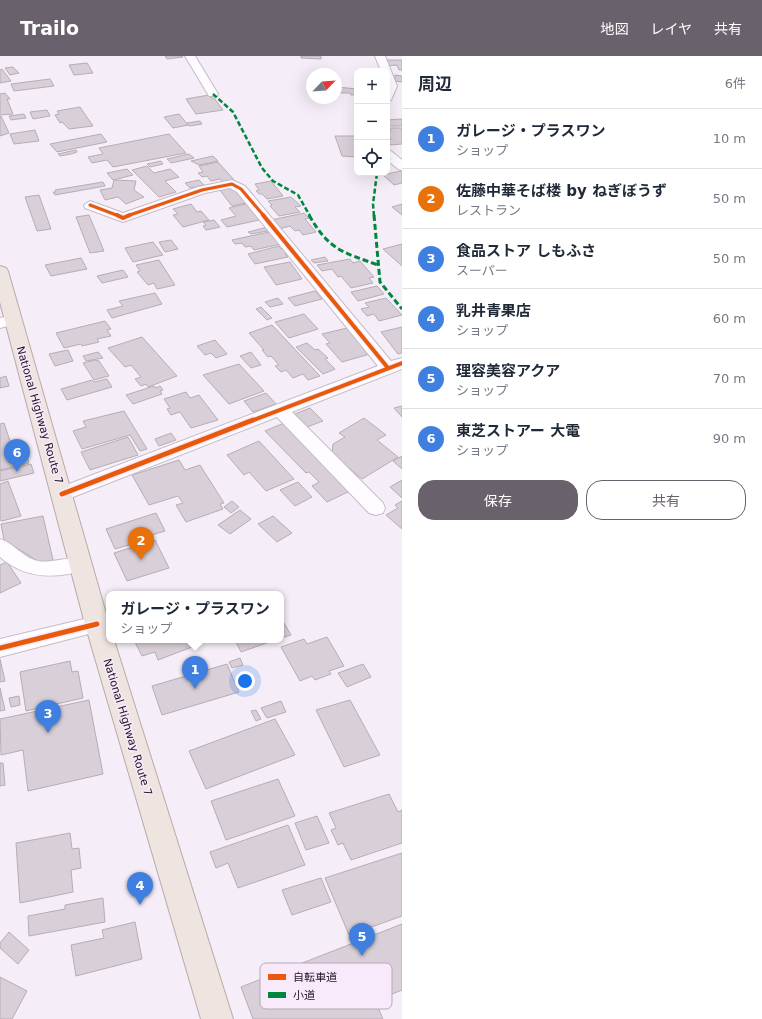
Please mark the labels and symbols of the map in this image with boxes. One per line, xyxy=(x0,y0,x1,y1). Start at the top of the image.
north arrow xyxy=(306,68,342,104)
street label: National Highway Route 7 xyxy=(14,345,65,486)
pin: 6 xyxy=(4,439,30,472)
pin: 2 xyxy=(128,527,154,560)
pin: 1 xyxy=(182,656,208,689)
street label: National Highway Route 7 xyxy=(100,657,155,797)
your location xyxy=(235,671,255,691)
pin: 3 xyxy=(35,700,61,733)
pin: 4 xyxy=(127,872,153,905)
pin: 5 xyxy=(349,923,375,956)
legend xyxy=(260,963,392,1009)
text: 自転車道 xyxy=(293,971,337,984)
text: 小道 xyxy=(293,989,315,1002)

